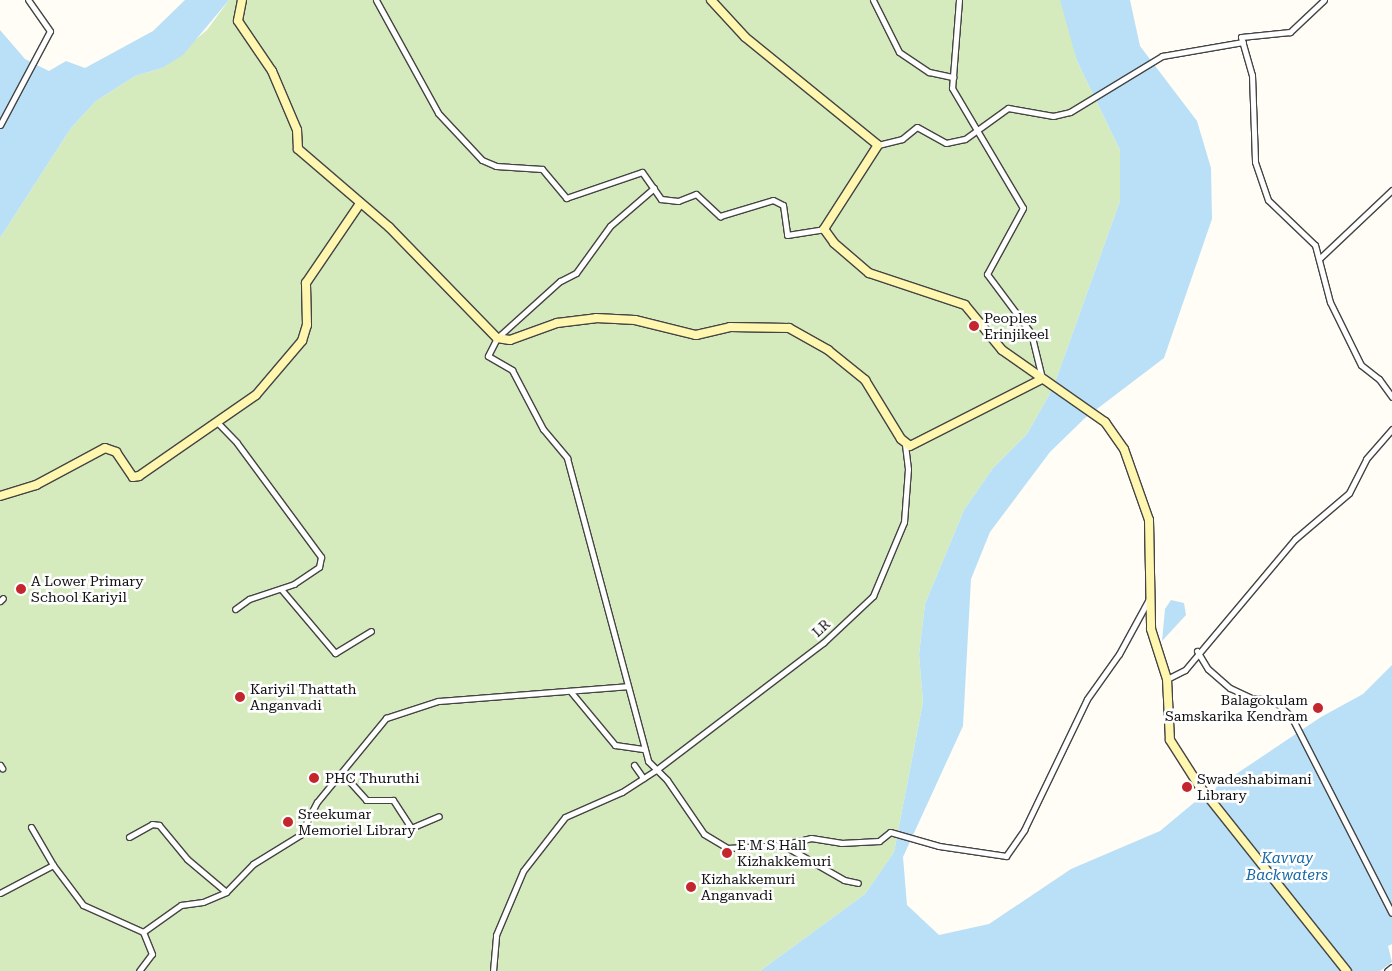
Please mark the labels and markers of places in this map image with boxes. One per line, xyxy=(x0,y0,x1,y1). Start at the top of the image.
place label: Peoples Erinjikeel xyxy=(984,310,1049,342)
marker: Peoples Erinjikeel xyxy=(968,320,980,332)
place label: A Lower Primary School Kariyil xyxy=(31,573,144,606)
marker: A Lower Primary School Kariyil xyxy=(15,583,27,595)
place label: Kariyil Thattath Anganvadi xyxy=(250,681,356,714)
marker: Kariyil Thattath Anganvadi xyxy=(234,691,246,703)
place label: Balagokulam Samskarika Kendram xyxy=(1165,692,1308,724)
marker: Balagokulam Samskarika Kendram xyxy=(1312,702,1324,714)
place label: PHC Thuruthi xyxy=(325,770,419,786)
marker: PHC Thuruthi xyxy=(307,771,321,785)
place label: Swadeshabimani Library xyxy=(1197,771,1312,804)
marker: Swadeshabimani Library xyxy=(1181,781,1193,793)
place label: Sreekumar Memoriel Library xyxy=(298,806,416,839)
marker: Sreekumar Memoriel Library xyxy=(282,816,294,828)
place label: E M S Hall Kizhakkemuri xyxy=(737,837,831,870)
marker: E M S Hall Kizhakkemuri xyxy=(721,847,733,859)
place label: Kizhakkemuri Anganvadi xyxy=(701,871,795,904)
marker: Kizhakkemuri Anganvadi xyxy=(685,881,697,893)

